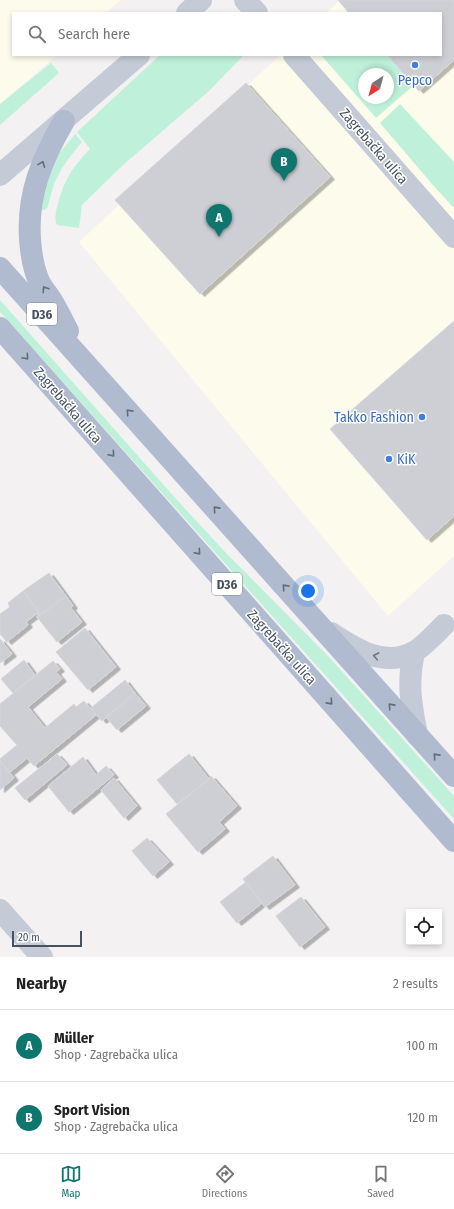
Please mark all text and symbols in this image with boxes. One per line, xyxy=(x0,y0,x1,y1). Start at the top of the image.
search box xyxy=(12,12,442,56)
icon: search xyxy=(26,23,48,45)
text: Search here xyxy=(58,25,130,43)
marker: Pepco xyxy=(410,60,420,70)
north arrow xyxy=(358,68,394,104)
place label: Pepco xyxy=(398,72,432,89)
street label: Zagrebačka ulica xyxy=(336,105,411,188)
pin: B xyxy=(271,148,297,181)
one-way arrow xyxy=(38,161,46,168)
pin: A xyxy=(206,204,232,237)
one-way arrow xyxy=(42,287,49,294)
road number: D36 xyxy=(27,303,57,325)
one-way arrow xyxy=(21,352,28,360)
street label: Zagrebačka ulica xyxy=(30,364,105,447)
one-way arrow xyxy=(126,409,134,417)
place label: Takko Fashion xyxy=(334,409,414,426)
marker: Takko Fashion xyxy=(417,412,427,422)
one-way arrow xyxy=(107,450,114,457)
place label: KiK xyxy=(397,451,416,468)
marker: KiK xyxy=(384,454,394,464)
one-way arrow xyxy=(213,506,220,514)
one-way arrow xyxy=(193,547,201,555)
road number: D36 xyxy=(212,573,242,595)
your location xyxy=(298,581,318,601)
one-way arrow xyxy=(282,584,290,592)
street label: Zagrebačka ulica xyxy=(244,606,320,688)
one-way arrow xyxy=(373,653,379,661)
one-way arrow xyxy=(326,697,333,704)
one-way arrow xyxy=(389,703,396,711)
one-way arrow xyxy=(433,753,440,761)
map controls xyxy=(406,909,442,945)
button: locate xyxy=(406,909,442,945)
scale bar xyxy=(12,929,82,948)
text: 20 m xyxy=(18,931,40,944)
text: Nearby xyxy=(16,973,67,994)
text: 2 results xyxy=(393,976,438,991)
text: Müller xyxy=(54,1029,94,1047)
text: A xyxy=(25,1038,33,1053)
text: 100 m xyxy=(406,1038,438,1053)
text: Shop · Zagrebačka ulica xyxy=(54,1047,178,1062)
text: Sport Vision xyxy=(54,1101,130,1119)
text: B xyxy=(25,1110,33,1125)
text: 120 m xyxy=(407,1110,438,1125)
text: Shop · Zagrebačka ulica xyxy=(54,1119,178,1134)
tab: Map xyxy=(60,1163,82,1200)
tab: Directions xyxy=(202,1163,247,1200)
tab: Saved xyxy=(367,1163,394,1200)

